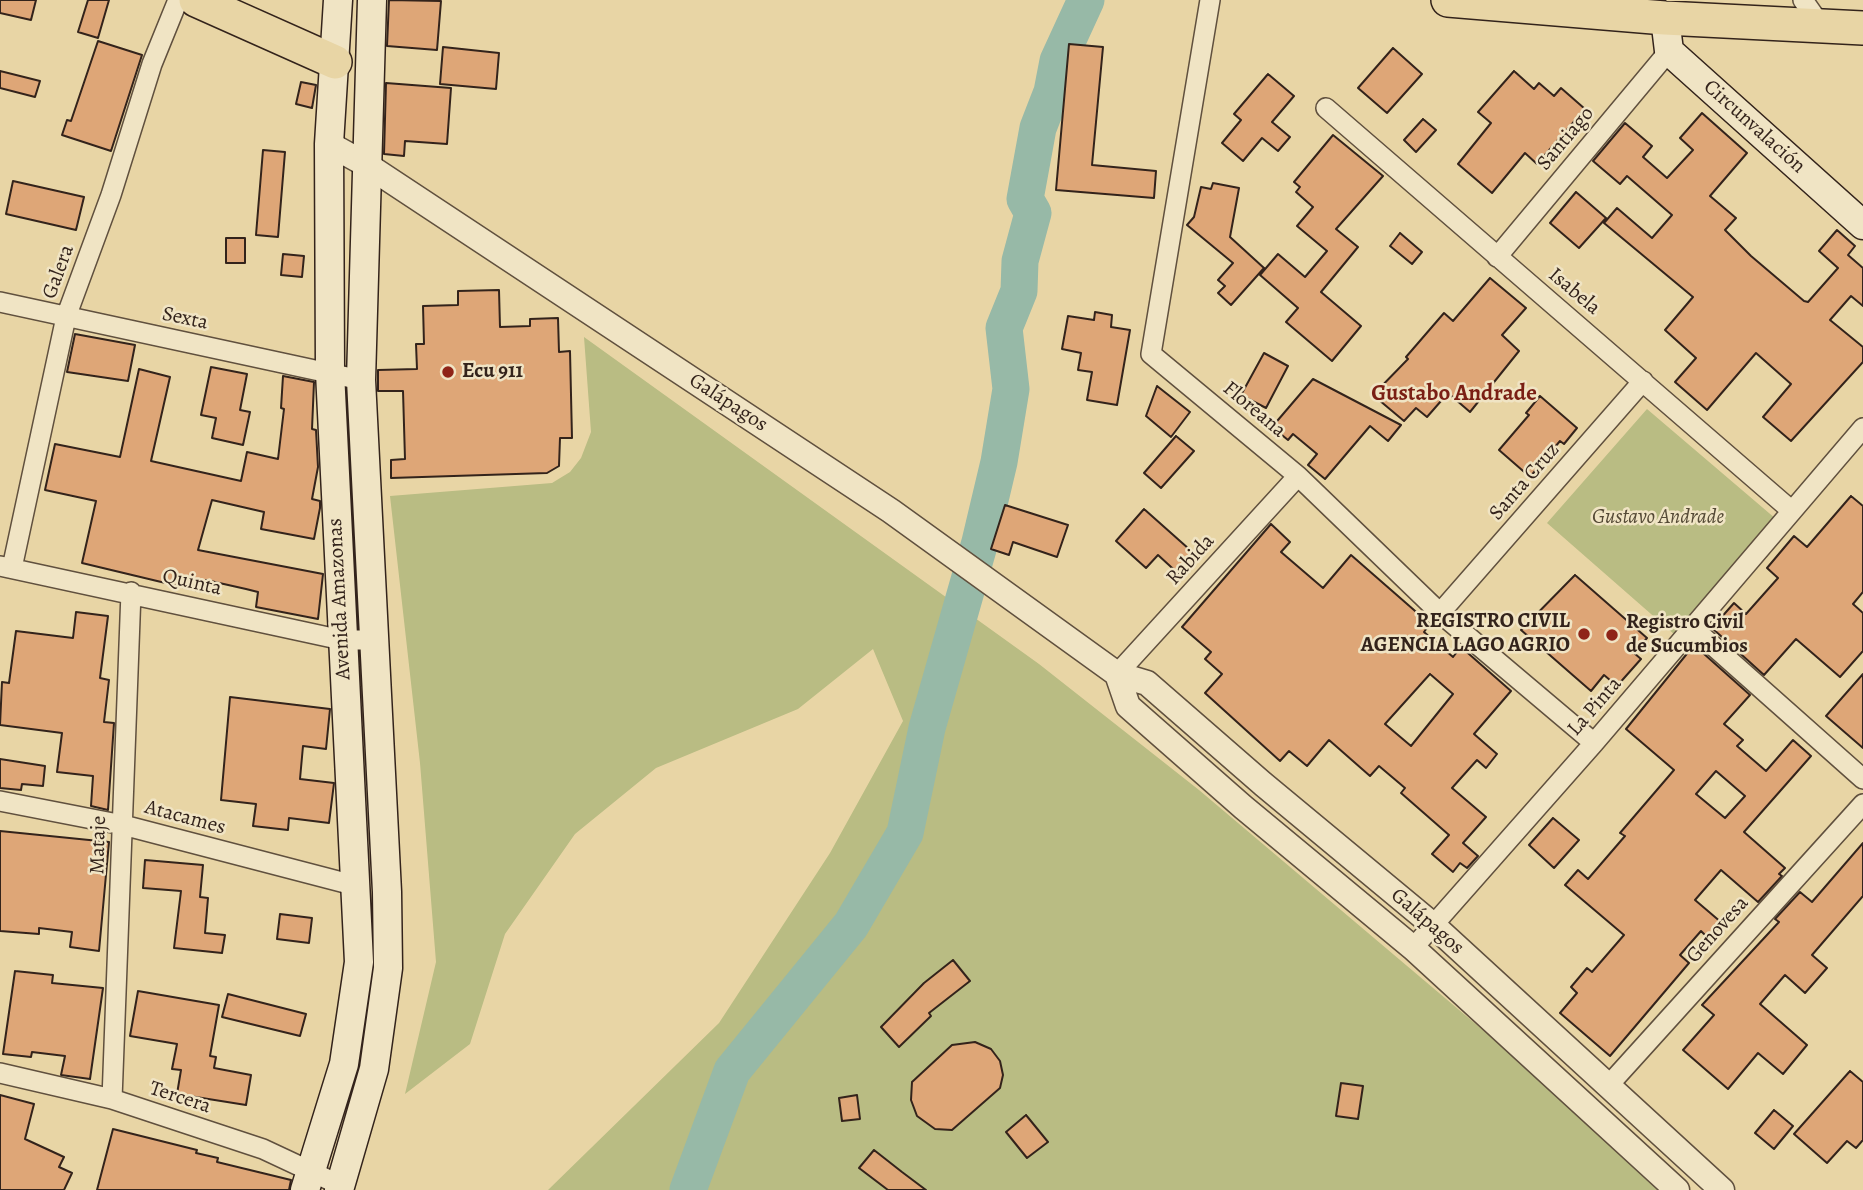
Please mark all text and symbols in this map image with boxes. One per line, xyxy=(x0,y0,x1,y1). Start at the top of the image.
street label: Circunvalación xyxy=(1698,75,1810,179)
street label: Santiago xyxy=(1532,102,1600,176)
street label: Galera xyxy=(38,242,80,302)
street label: Isabela xyxy=(1543,263,1605,321)
street label: Sexta xyxy=(160,302,210,336)
place label: Ecu 911 xyxy=(462,359,523,385)
marker: Ecu 911 xyxy=(440,364,456,380)
street label: Galápagos xyxy=(684,368,772,438)
street label: Floreana xyxy=(1217,376,1291,444)
district label: Gustabo Andrade xyxy=(1371,380,1537,408)
street label: Santa Cruz xyxy=(1484,438,1566,526)
park label: Gustavo Andrade xyxy=(1592,505,1724,531)
street label: Avenida Amazonas xyxy=(323,518,357,680)
street label: Rabida xyxy=(1162,529,1220,591)
street label: Quinta xyxy=(160,564,224,602)
place label: REGISTRO CIVIL AGENCIA LAGO AGRIO xyxy=(1361,609,1570,659)
place label: Registro Civil de Sucumbios xyxy=(1626,610,1748,660)
marker: REGISTRO CIVIL AGENCIA LAGO AGRIO xyxy=(1576,626,1592,642)
marker: Registro Civil de Sucumbios xyxy=(1604,627,1620,643)
street label: La Pinta xyxy=(1562,672,1628,742)
street label: Atacames xyxy=(142,795,228,841)
street label: Mataje xyxy=(85,815,113,875)
street label: Galápagos xyxy=(1385,883,1469,961)
street label: Genovesa xyxy=(1681,891,1755,969)
street label: Tercera xyxy=(146,1076,214,1120)

